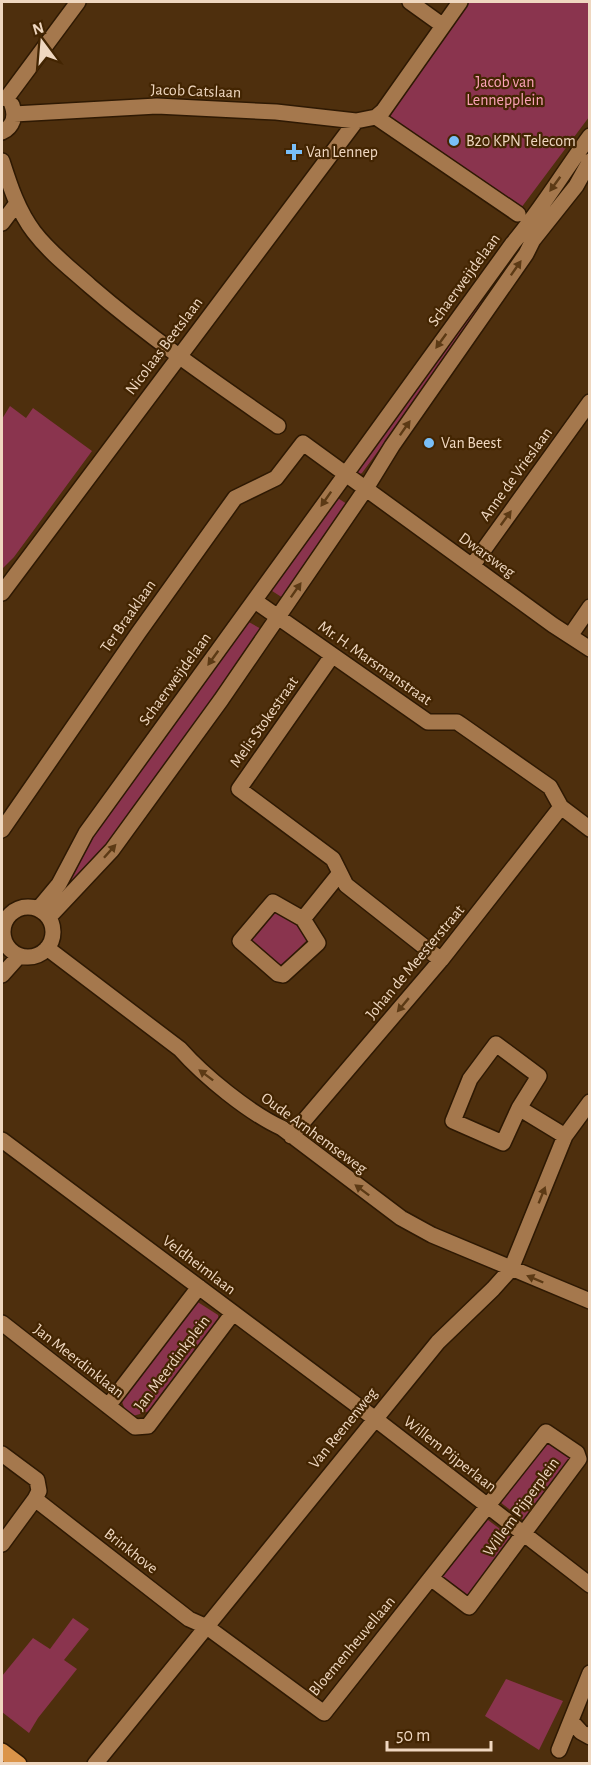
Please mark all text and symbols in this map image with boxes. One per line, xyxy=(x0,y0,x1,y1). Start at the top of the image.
north arrow xyxy=(12,12,72,72)
text: N xyxy=(31,19,46,38)
park label: Jacob van Lennepplein xyxy=(466,74,544,108)
street label: Jacob Catslaan xyxy=(151,81,241,101)
place label: B20 KPN Telecom xyxy=(466,133,576,149)
marker: B20 KPN Telecom xyxy=(447,134,461,148)
place label: Van Lennep xyxy=(306,144,378,160)
marker: Van Lennep xyxy=(287,145,301,159)
one-way arrow xyxy=(550,176,562,191)
street label: Schaerweijdelaan xyxy=(425,231,504,330)
one-way arrow xyxy=(510,260,521,276)
street label: Nicolaas Beetslaan xyxy=(122,294,206,398)
one-way arrow xyxy=(435,333,447,349)
one-way arrow xyxy=(399,420,410,436)
street label: Anne de Vrieslaan xyxy=(477,424,555,524)
place label: Van Beest xyxy=(441,435,502,451)
marker: Van Beest xyxy=(422,436,436,450)
one-way arrow xyxy=(321,491,333,507)
one-way arrow xyxy=(500,511,512,526)
street label: Dwarsweg xyxy=(456,529,518,581)
street label: Ter Braaklaan xyxy=(97,577,159,655)
one-way arrow xyxy=(290,582,302,598)
street label: Mr. H. Marsmanstraat xyxy=(315,618,435,708)
street label: Schaerweijdelaan xyxy=(136,630,215,729)
one-way arrow xyxy=(207,649,219,665)
street label: Melis Stokestraat xyxy=(227,674,301,770)
one-way arrow xyxy=(103,844,116,859)
street label: Johan de Meesterstraat xyxy=(363,902,467,1022)
one-way arrow xyxy=(397,997,410,1013)
one-way arrow xyxy=(198,1069,214,1081)
street label: Oude Arnhemseweg xyxy=(258,1089,370,1177)
one-way arrow xyxy=(355,1185,370,1197)
one-way arrow xyxy=(538,1186,547,1204)
street label: Veldheimlaan xyxy=(159,1232,239,1298)
one-way arrow xyxy=(526,1274,544,1284)
street label: Jan Meerdinkplein xyxy=(131,1313,213,1413)
street label: Jan Meerdinklaan xyxy=(31,1321,127,1401)
street label: Van Reenenweg xyxy=(306,1385,380,1471)
street label: Willem Pijperlaan xyxy=(400,1413,499,1496)
street label: Willem Pijperplein xyxy=(480,1455,563,1560)
street label: Brinkhove xyxy=(101,1525,161,1577)
street label: Bloemenheuvellaan xyxy=(306,1593,398,1699)
scale bar xyxy=(387,1714,490,1752)
text: 50 m xyxy=(396,1727,430,1745)

